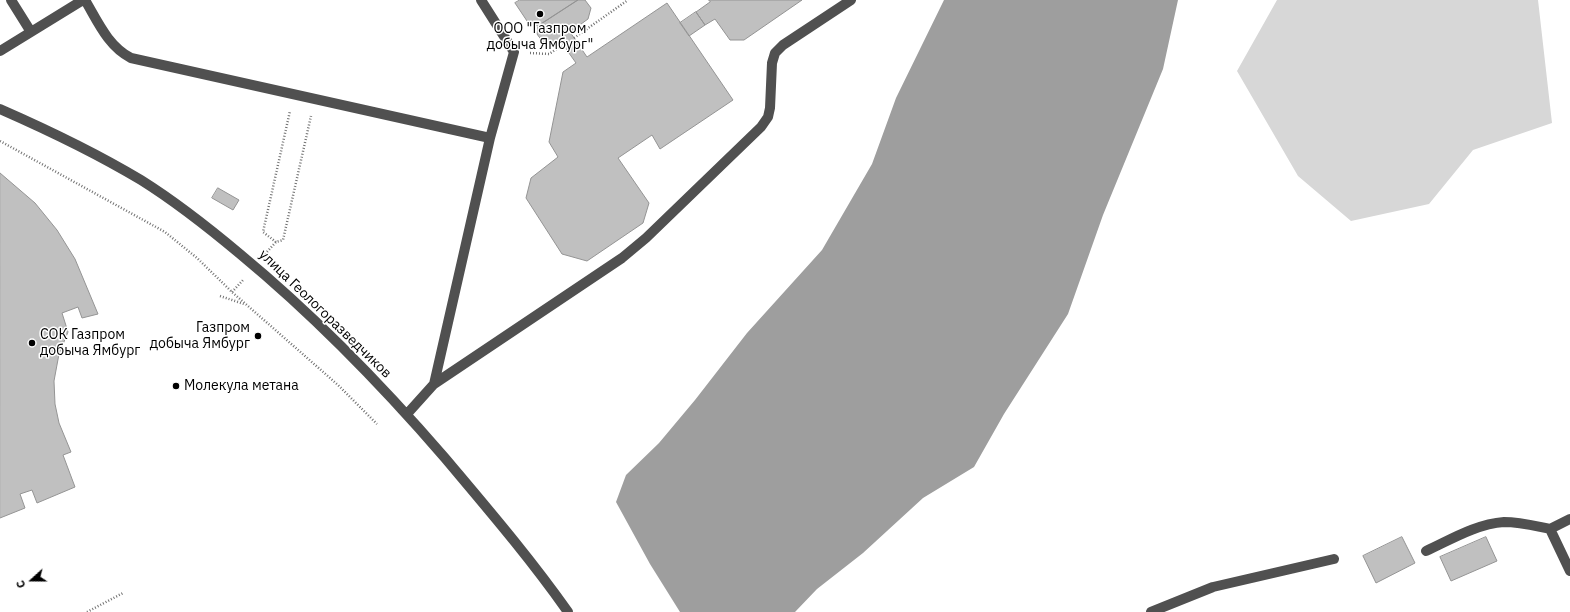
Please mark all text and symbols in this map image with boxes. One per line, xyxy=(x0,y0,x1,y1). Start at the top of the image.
marker: ООО "Газпром добыча Ямбург" xyxy=(535,9,545,19)
place label: ООО "Газпром добыча Ямбург" xyxy=(487,21,593,54)
street label: улица Геологоразведчиков xyxy=(255,246,395,382)
place label: Газпром добыча Ямбург xyxy=(150,320,250,352)
place label: СОК Газпром добыча Ямбург xyxy=(40,327,140,360)
marker: Газпром добыча Ямбург xyxy=(253,331,263,341)
marker: СОК Газпром добыча Ямбург xyxy=(27,338,37,348)
place label: Молекула метана xyxy=(184,378,299,394)
marker: Молекула метана xyxy=(171,381,181,391)
north arrow xyxy=(12,560,52,600)
text: С xyxy=(13,578,29,590)

